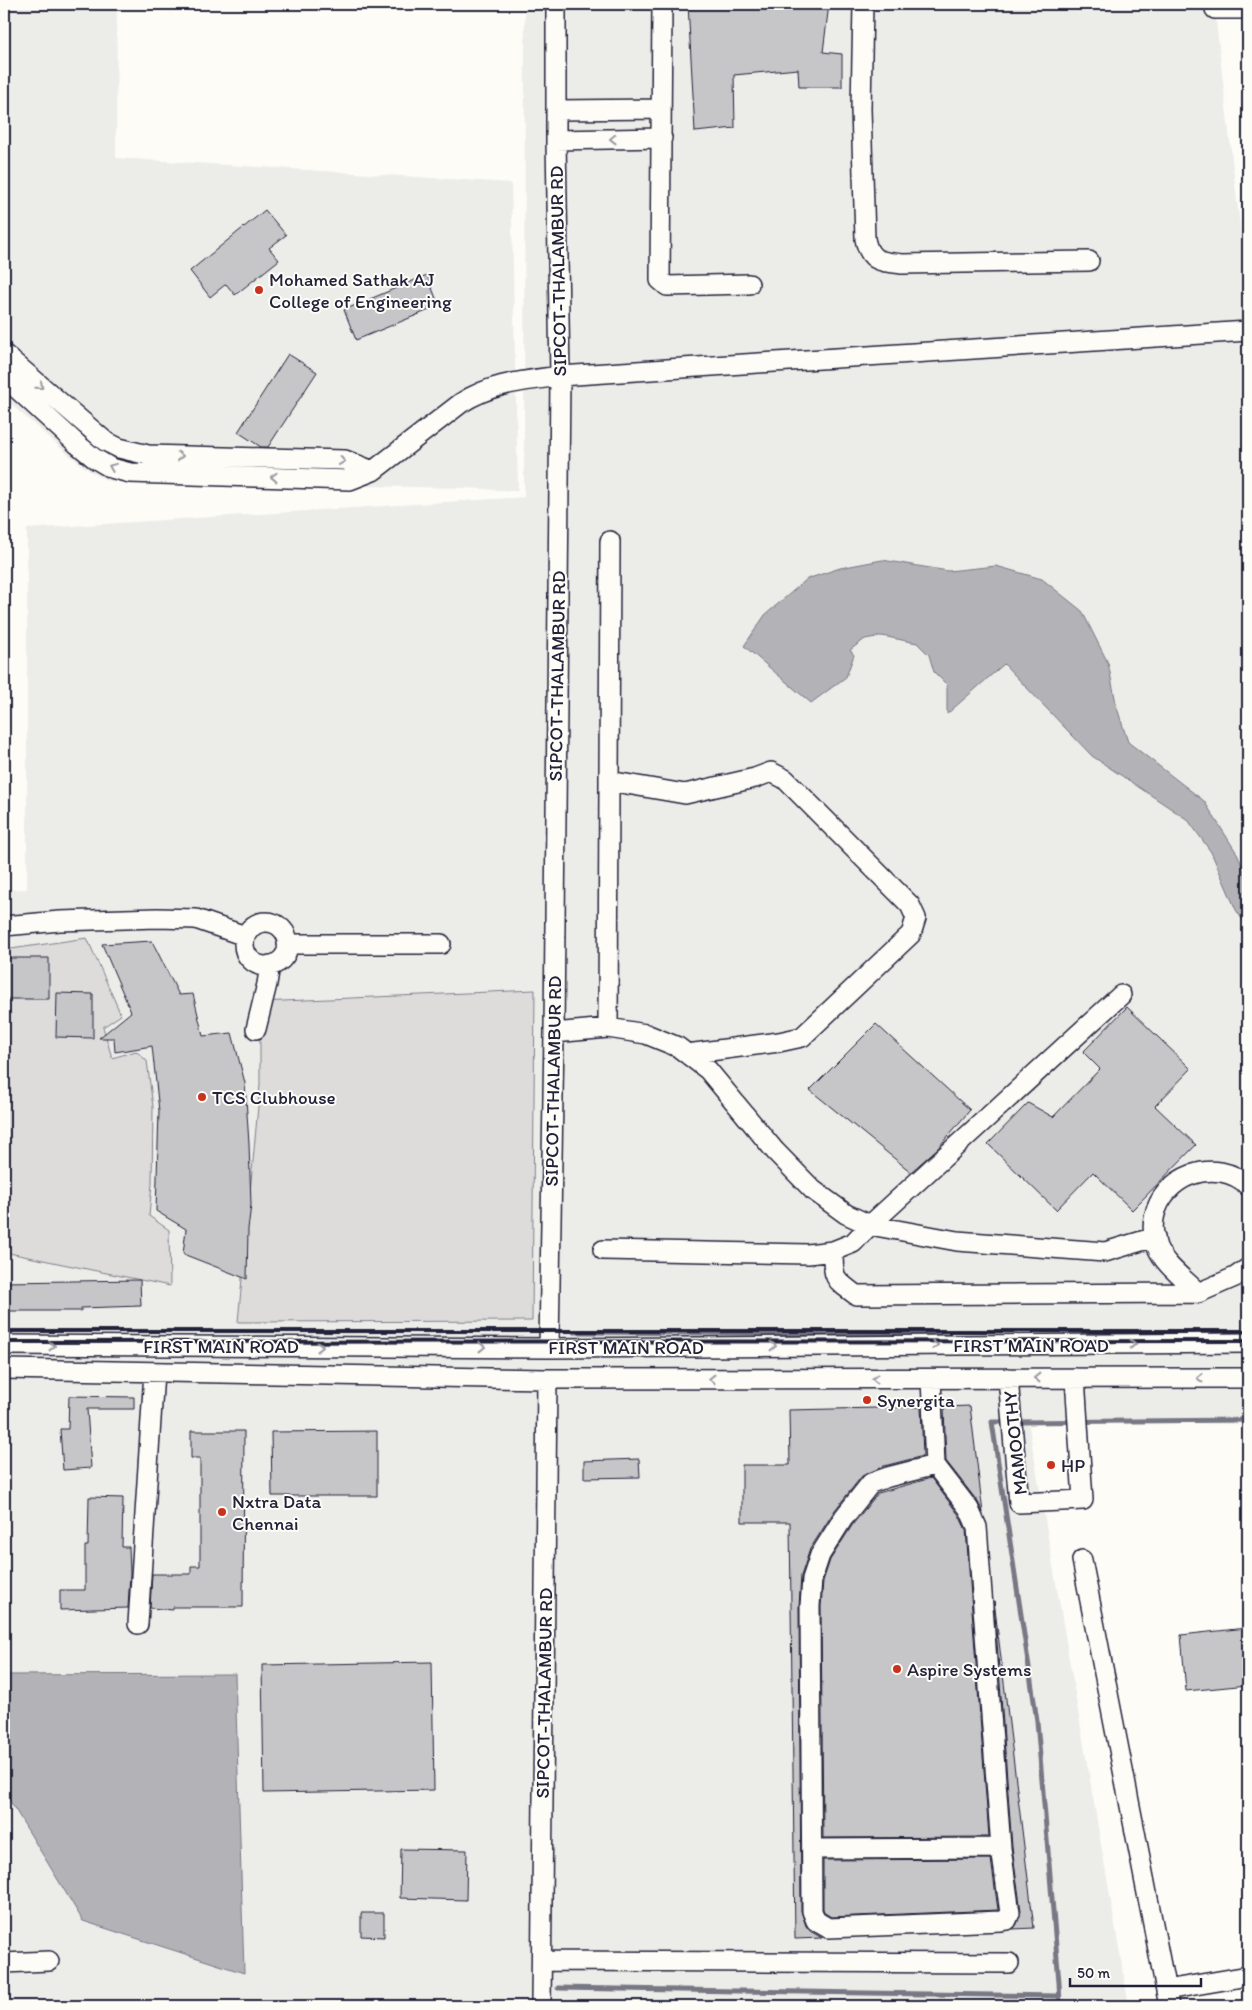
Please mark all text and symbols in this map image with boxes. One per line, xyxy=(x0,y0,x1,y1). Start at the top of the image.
one-way arrow xyxy=(609,134,616,144)
street label: SIPCOT-THALAMBUR RD xyxy=(545,165,571,377)
place label: Mohamed Sathak AJ College of Engineering xyxy=(269,268,452,313)
marker: Mohamed Sathak AJ College of Engineering xyxy=(253,284,265,296)
one-way arrow xyxy=(35,380,44,389)
one-way arrow xyxy=(176,451,184,461)
one-way arrow xyxy=(338,455,347,465)
one-way arrow xyxy=(108,463,117,473)
one-way arrow xyxy=(269,472,277,483)
street label: SIPCOT-THALAMBUR RD xyxy=(544,570,570,782)
street label: SIPCOT-THALAMBUR RD xyxy=(540,975,566,1187)
place label: TCS Clubhouse xyxy=(212,1086,336,1109)
marker: TCS Clubhouse xyxy=(196,1091,208,1103)
street label: FIRST MAIN ROAD xyxy=(953,1334,1109,1357)
street label: FIRST MAIN ROAD xyxy=(143,1335,299,1358)
street label: FIRST MAIN ROAD xyxy=(548,1336,704,1359)
one-way arrow xyxy=(1130,1339,1137,1349)
one-way arrow xyxy=(932,1340,940,1350)
one-way arrow xyxy=(49,1341,57,1351)
one-way arrow xyxy=(770,1341,777,1351)
one-way arrow xyxy=(316,1342,324,1352)
one-way arrow xyxy=(479,1342,487,1352)
one-way arrow xyxy=(1033,1373,1040,1383)
one-way arrow xyxy=(1195,1373,1203,1383)
one-way arrow xyxy=(708,1374,716,1384)
one-way arrow xyxy=(870,1374,878,1384)
place label: Synergita xyxy=(877,1389,955,1412)
street label: MAMOOTHY xyxy=(998,1390,1032,1496)
marker: Synergita xyxy=(861,1394,873,1406)
place label: HP xyxy=(1061,1454,1085,1477)
marker: HP xyxy=(1045,1459,1057,1471)
place label: Nxtra Data Chennai xyxy=(232,1490,322,1535)
marker: Nxtra Data Chennai xyxy=(216,1506,228,1518)
street label: SIPCOT-THALAMBUR RD xyxy=(531,1587,557,1799)
place label: Aspire Systems xyxy=(907,1658,1031,1681)
marker: Aspire Systems xyxy=(891,1663,903,1675)
scale bar xyxy=(1070,1955,1201,1987)
text: 50 m xyxy=(1077,1964,1110,1982)

